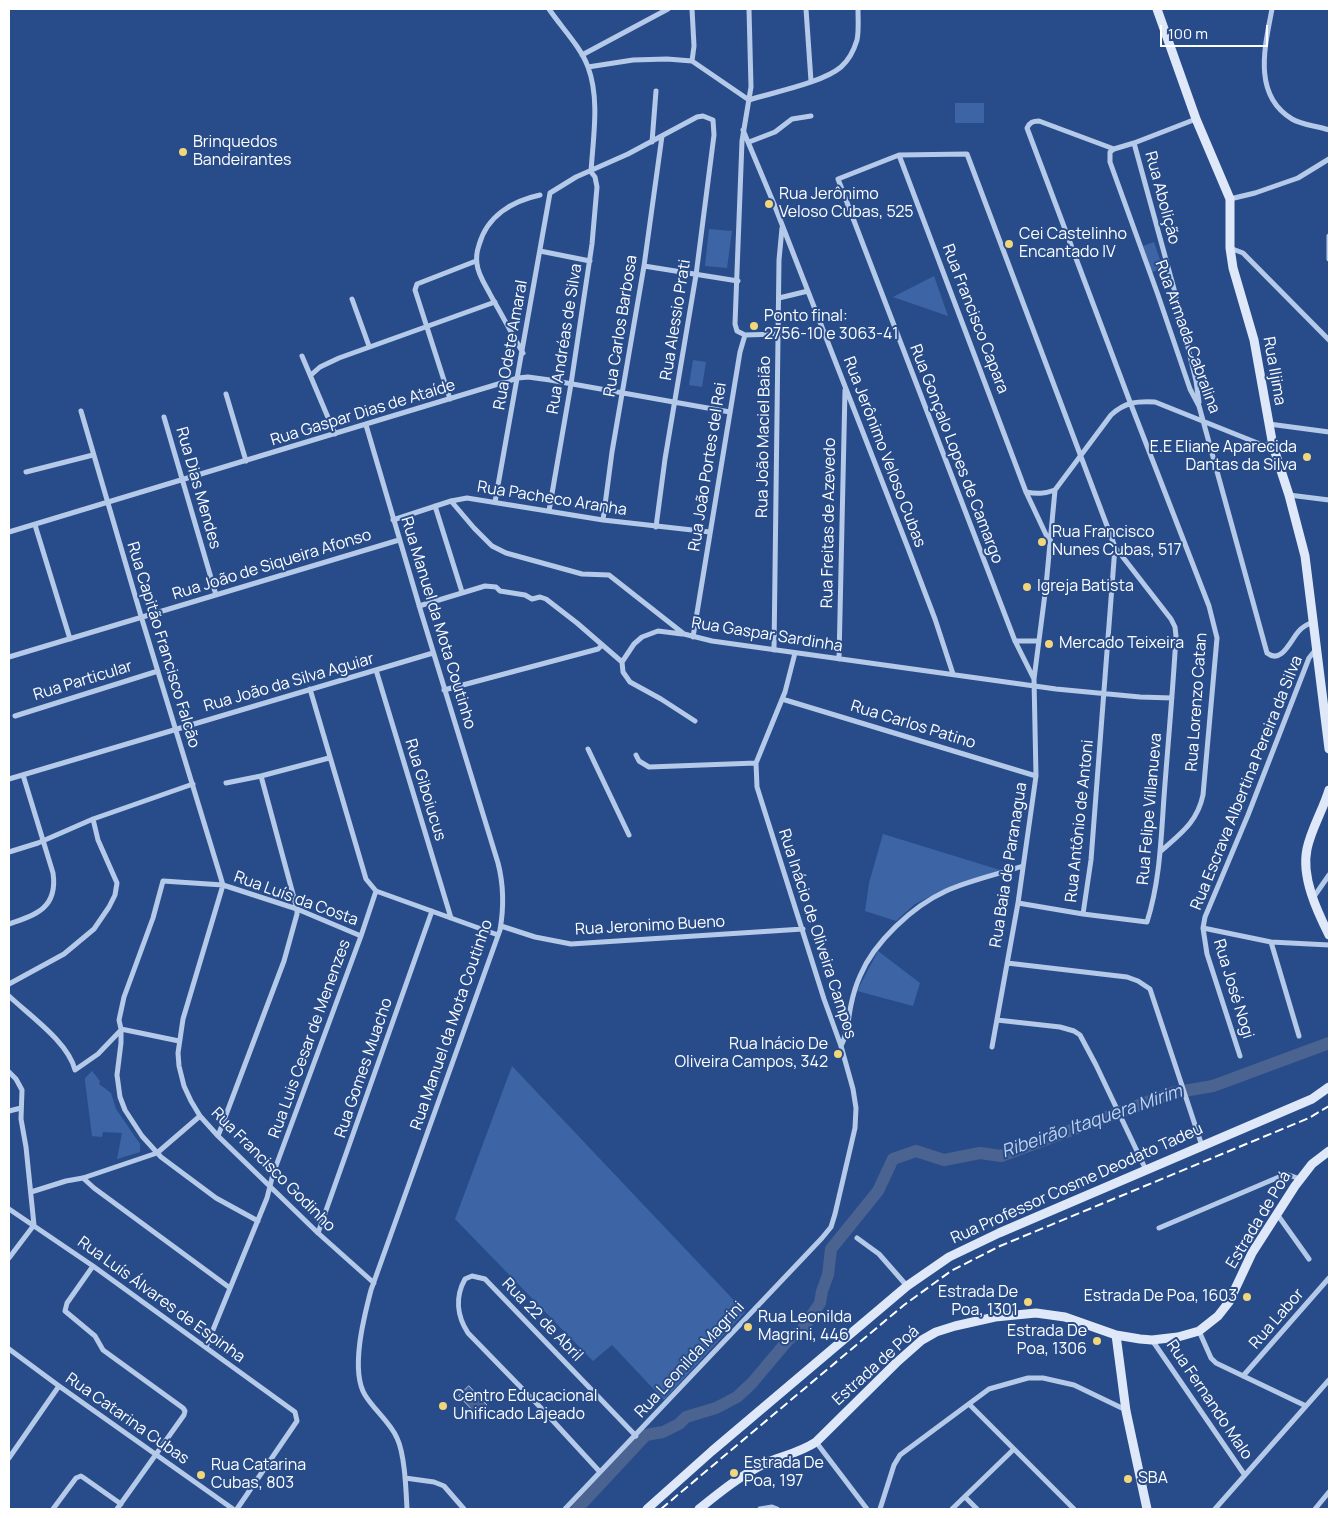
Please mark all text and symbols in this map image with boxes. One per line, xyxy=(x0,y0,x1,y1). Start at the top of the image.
scale bar xyxy=(1163,15,1270,47)
text: 100 m xyxy=(1168,23,1208,44)
place label: Brinquedos Bandeirantes xyxy=(193,133,291,171)
marker: Brinquedos Bandeirantes xyxy=(177,146,189,158)
street label: Rua Abolição xyxy=(1140,149,1184,247)
place label: Rua Jerônimo Veloso Cubas, 525 xyxy=(779,185,914,223)
marker: Rua Jerônimo Veloso Cubas, 525 xyxy=(763,198,775,210)
place label: Cei Castelinho Encantado IV xyxy=(1019,225,1127,263)
marker: Cei Castelinho Encantado IV xyxy=(1003,238,1015,250)
street label: Rua Francisco Capara xyxy=(938,242,1012,396)
street label: Rua Carlos Barbosa xyxy=(600,254,642,398)
street label: Rua Alessio Prati xyxy=(657,258,695,382)
street label: Rua Armada Cabralina xyxy=(1150,258,1224,416)
street label: Rua Andréas de Silva xyxy=(544,262,586,416)
street label: Rua Odete Amaral xyxy=(490,279,532,411)
place label: Ponto final: 2756-10 e 3063-41 xyxy=(764,307,899,345)
marker: Ponto final: 2756-10 e 3063-41 xyxy=(748,320,760,332)
street label: Rua Iljima xyxy=(1259,335,1289,407)
street label: Rua Gonçalo Lopes de Camargo xyxy=(905,342,1007,566)
street label: Rua Jerônimo Veloso Cubas xyxy=(839,354,929,550)
street label: Rua João Maciel Baião xyxy=(753,356,775,518)
street label: Rua Gaspar Dias de Ataíde xyxy=(268,376,458,450)
street label: Rua João Portes del Rei xyxy=(685,381,731,553)
street label: Rua Dias Mendes xyxy=(171,425,225,551)
street label: Rua Freitas de Azevedo xyxy=(818,438,840,608)
place label: E.E Eliane Aparecida Dantas da Silva xyxy=(1150,438,1297,476)
marker: E.E Eliane Aparecida Dantas da Silva xyxy=(1301,451,1313,463)
street label: Rua Pacheco Aranha xyxy=(476,478,628,520)
street label: Rua Manuel da Mota Coutinho xyxy=(396,514,480,732)
place label: Rua Francisco Nunes Cubas, 517 xyxy=(1052,523,1182,561)
street label: Rua João de Siqueira Afonso xyxy=(170,526,374,604)
marker: Rua Francisco Nunes Cubas, 517 xyxy=(1036,536,1048,548)
street label: Rua Capitão Francisco Falcão xyxy=(122,540,204,750)
place label: Igreja Batista xyxy=(1037,577,1134,597)
marker: Igreja Batista xyxy=(1021,581,1033,593)
street label: Rua Gaspar Sardinha xyxy=(690,614,844,656)
street label: Rua Lorenzo Catan xyxy=(1183,632,1211,772)
place label: Mercado Teixeira xyxy=(1059,634,1184,654)
marker: Mercado Teixeira xyxy=(1043,638,1055,650)
street label: Rua João da Silva Aguiar xyxy=(202,649,376,717)
street label: Rua Escrava Albertina Pereira da Silva xyxy=(1187,653,1307,913)
street label: Rua Particular xyxy=(31,657,135,705)
street label: Rua Carlos Patino xyxy=(848,697,978,753)
street label: Rua Felipe Villanueva xyxy=(1134,732,1166,886)
street label: Rua Giboiucus xyxy=(400,737,450,843)
street label: Rua Antônio de Antoni xyxy=(1062,739,1098,903)
street label: Rua Baia de Paranagua xyxy=(986,781,1032,949)
street label: Rua Inácio de Oliveira Campos xyxy=(774,827,860,1041)
street label: Rua Luís da Costa xyxy=(231,868,361,930)
street label: Rua Jeronimo Bueno xyxy=(574,912,726,940)
street label: Rua Manuel da Mota Coutinho xyxy=(407,917,497,1133)
street label: Rua Luis Cesar de Menenzes xyxy=(265,937,355,1141)
street label: Rua José Nogi xyxy=(1209,937,1257,1041)
street label: Rua Gomes Muacho xyxy=(331,996,397,1140)
place label: Rua Inácio De Oliveira Campos, 342 xyxy=(675,1035,828,1073)
marker: Rua Inácio De Oliveira Campos, 342 xyxy=(832,1048,844,1060)
water label: Ribeirão Itaquera Mirim xyxy=(999,1081,1185,1163)
street label: Rua Francisco Godinho xyxy=(207,1104,339,1236)
street label: Rua Professor Cosme Deodato Tadeu xyxy=(948,1120,1206,1248)
street label: Estrada de Poá xyxy=(1222,1168,1296,1272)
street label: Rua Luís Álvares de Espinha xyxy=(74,1233,248,1367)
street label: Rua 22 de Abril xyxy=(498,1274,586,1366)
place label: Estrada De Poa, 1301 xyxy=(938,1283,1018,1321)
street label: Rua Labor xyxy=(1246,1285,1308,1353)
place label: Estrada De Poa, 1603 xyxy=(1084,1287,1237,1307)
marker: Estrada De Poa, 1603 xyxy=(1241,1291,1253,1303)
marker: Estrada De Poa, 1301 xyxy=(1022,1296,1034,1308)
street label: Rua Leonilda Magrini xyxy=(631,1298,749,1422)
place label: Rua Leonilda Magrini, 446 xyxy=(758,1308,852,1346)
marker: Rua Leonilda Magrini, 446 xyxy=(742,1321,754,1333)
street label: Estrada de Poá xyxy=(829,1322,923,1410)
place label: Estrada De Poa, 1306 xyxy=(1007,1322,1087,1360)
marker: Estrada De Poa, 1306 xyxy=(1091,1335,1103,1347)
street label: Rua Fernando Malo xyxy=(1162,1337,1256,1463)
street label: Rua Catarina Cubas xyxy=(62,1369,192,1469)
place label: Centro Educacional Unificado Lajeado xyxy=(453,1387,597,1425)
marker: Centro Educacional Unificado Lajeado xyxy=(437,1400,449,1412)
place label: Estrada De Poa, 197 xyxy=(744,1454,824,1492)
place label: Rua Catarina Cubas, 803 xyxy=(211,1456,306,1494)
marker: Estrada De Poa, 197 xyxy=(728,1467,740,1479)
marker: Rua Catarina Cubas, 803 xyxy=(195,1469,207,1481)
place label: SBA xyxy=(1138,1469,1168,1489)
marker: SBA xyxy=(1122,1473,1134,1485)

